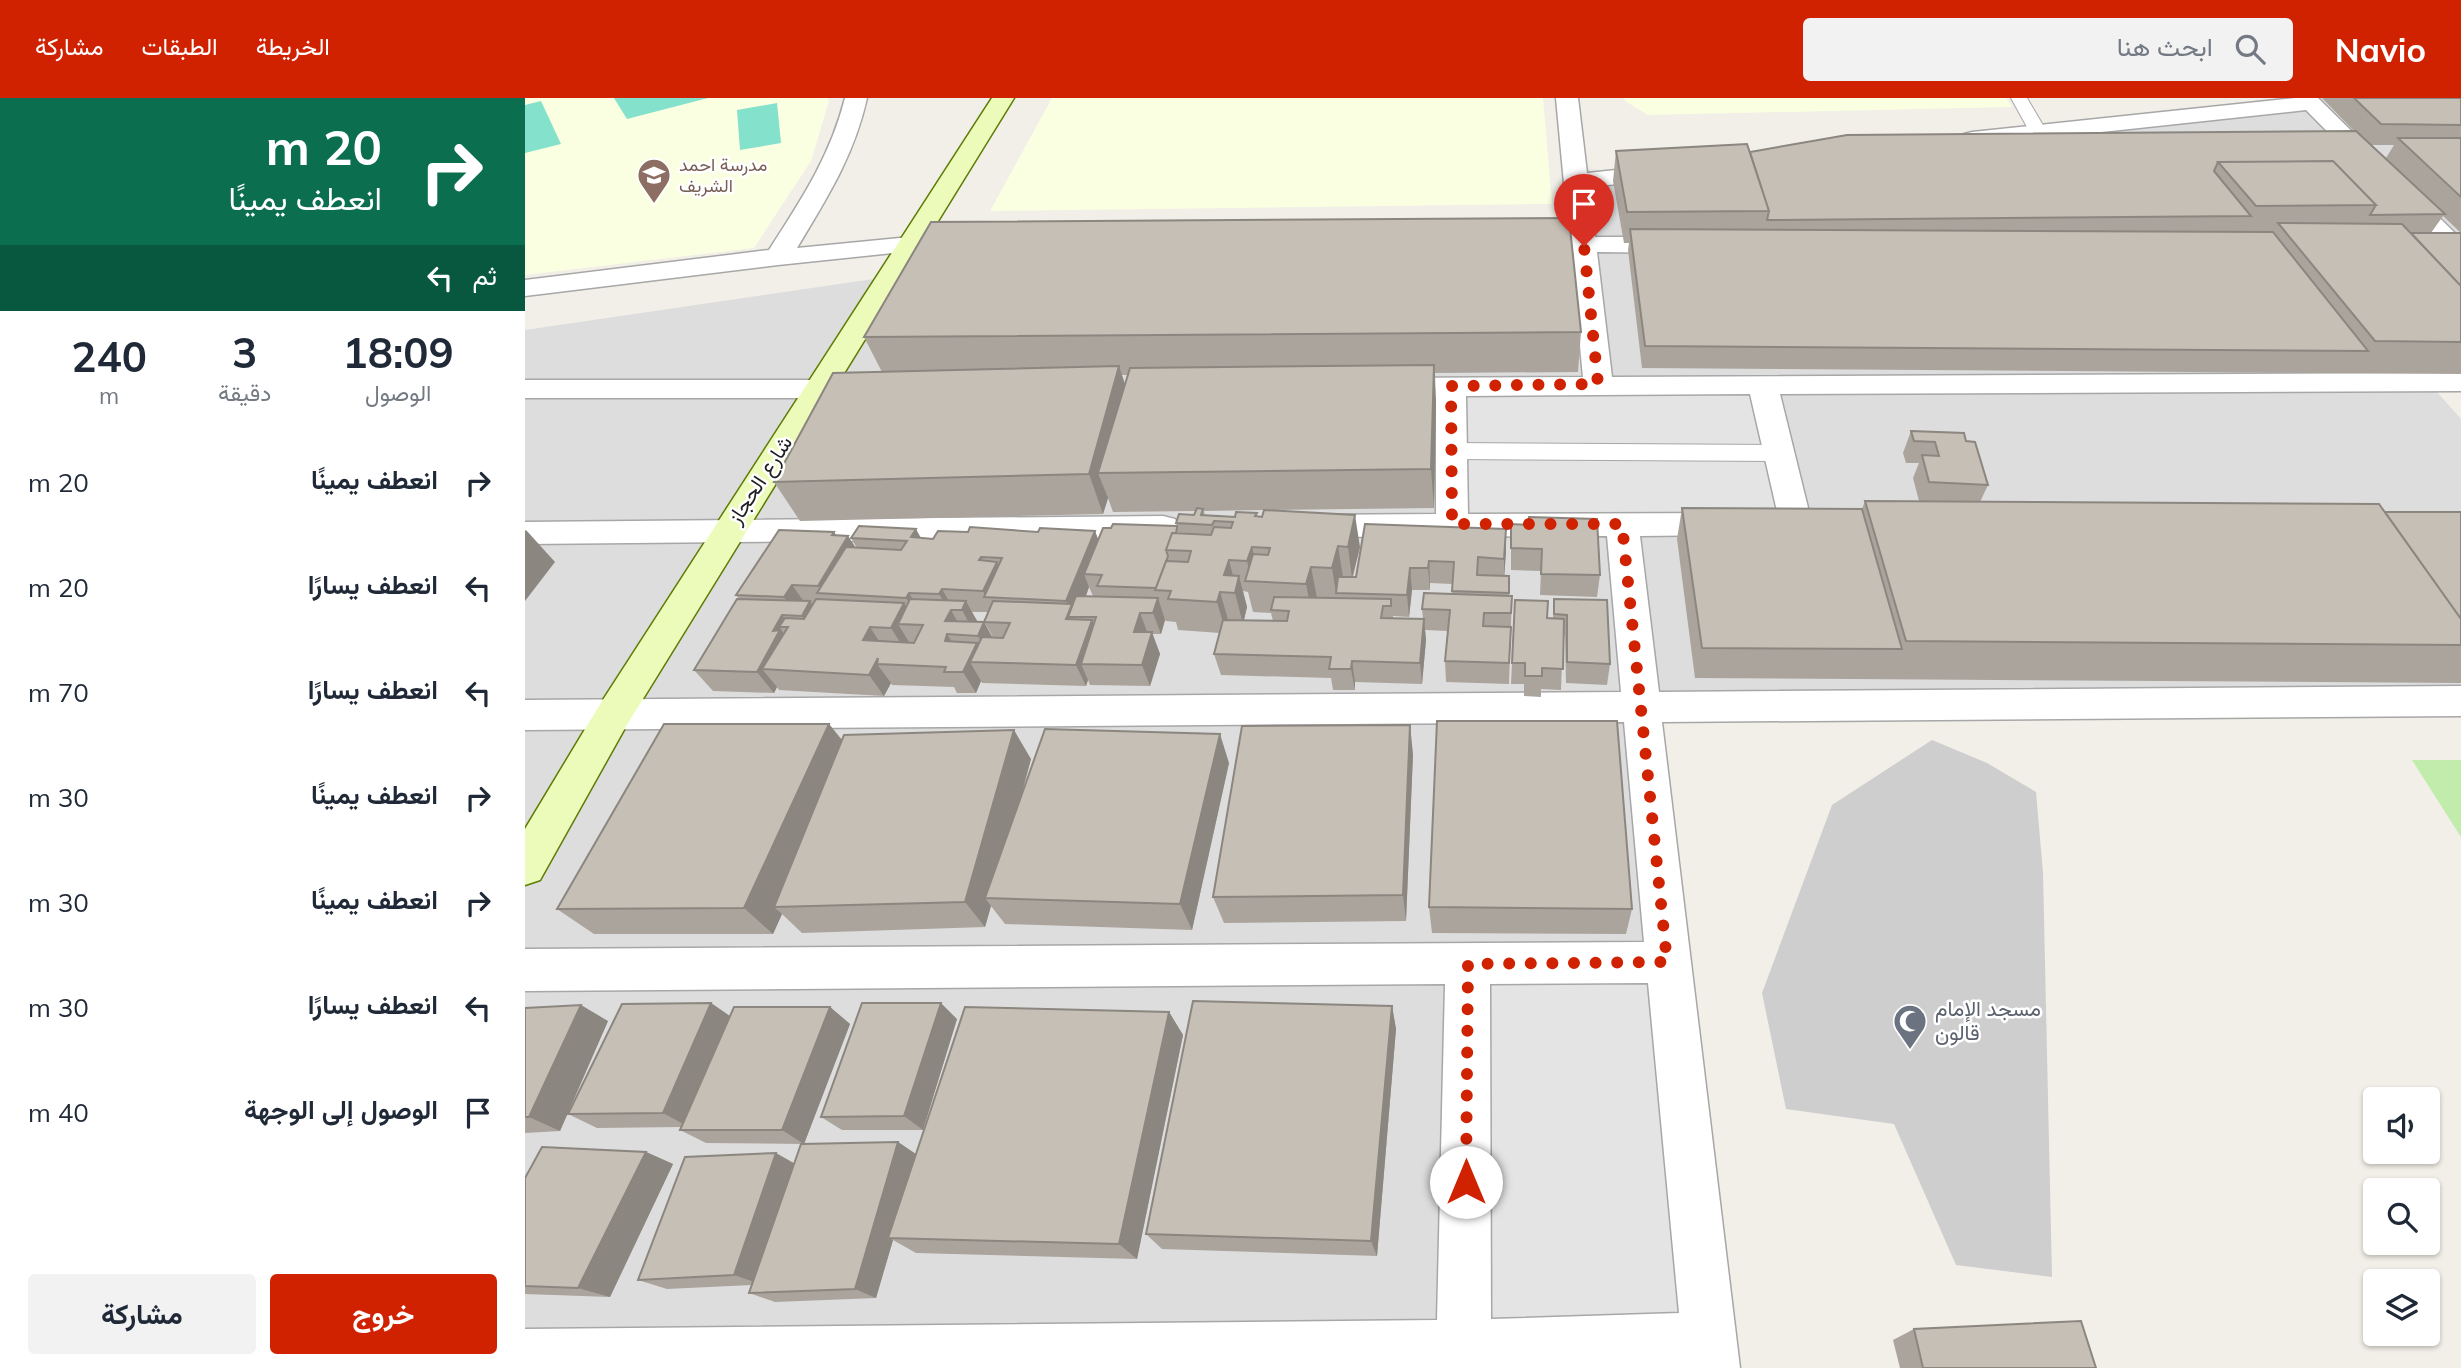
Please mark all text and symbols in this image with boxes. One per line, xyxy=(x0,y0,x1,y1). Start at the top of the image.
search box xyxy=(1803,18,2293,81)
text: Navio xyxy=(2335,29,2426,70)
text: ابحث هنا xyxy=(2117,30,2213,63)
icon: search xyxy=(2231,30,2269,68)
text: مشاركة xyxy=(35,31,103,61)
text: الطبقات xyxy=(141,31,218,61)
text: الخريطة xyxy=(256,31,330,61)
text: 20 m xyxy=(266,116,382,177)
icon: right xyxy=(406,126,497,217)
place label: مدرسة احمد الشريف xyxy=(679,153,767,197)
school or university icon: مدرسة احمد الشريف xyxy=(635,156,673,205)
pin xyxy=(1554,174,1614,246)
text: انعطف يمينًا xyxy=(228,178,382,218)
icon: arrive xyxy=(1565,185,1603,223)
icon: left xyxy=(421,259,459,297)
text: ثم xyxy=(473,259,497,292)
text: 3 xyxy=(232,326,257,379)
text: 18:09 xyxy=(343,326,454,379)
text: 240 xyxy=(71,330,147,383)
text: دقيقة xyxy=(218,378,271,407)
text: الوصول xyxy=(365,378,431,407)
text: m xyxy=(99,381,119,410)
street label: شارع الحجاز xyxy=(720,430,799,530)
text: انعطف يمينًا xyxy=(311,463,438,496)
icon: right xyxy=(459,464,497,502)
text: 20 m xyxy=(28,466,89,499)
text: انعطف يسارًا xyxy=(308,568,438,601)
icon: left xyxy=(459,569,497,607)
text: 20 m xyxy=(28,571,89,604)
text: انعطف يسارًا xyxy=(308,673,438,706)
icon: left xyxy=(459,674,497,712)
text: 70 m xyxy=(28,676,89,709)
text: انعطف يمينًا xyxy=(311,778,438,811)
icon: right xyxy=(459,779,497,817)
text: 30 m xyxy=(28,781,89,814)
text: انعطف يمينًا xyxy=(311,883,438,916)
icon: right xyxy=(459,884,497,922)
text: 30 m xyxy=(28,886,89,919)
text: انعطف يسارًا xyxy=(308,988,438,1021)
icon: left xyxy=(459,989,497,1027)
text: 30 m xyxy=(28,991,89,1024)
place label: مسجد الإمام قالون xyxy=(1935,995,2041,1046)
mosque icon: مسجد الإمام قالون xyxy=(1891,1002,1929,1051)
map controls xyxy=(2363,1087,2440,1346)
button: sound xyxy=(2363,1087,2440,1164)
text: الوصول إلى الوجهة xyxy=(244,1093,438,1126)
icon: arrive xyxy=(459,1094,497,1132)
text: 40 m xyxy=(28,1096,89,1129)
position arrow xyxy=(1429,1145,1503,1219)
button: search xyxy=(2363,1178,2440,1255)
button: layers xyxy=(2363,1269,2440,1346)
button: مشاركة xyxy=(28,1274,256,1354)
button: خروج xyxy=(270,1274,497,1354)

